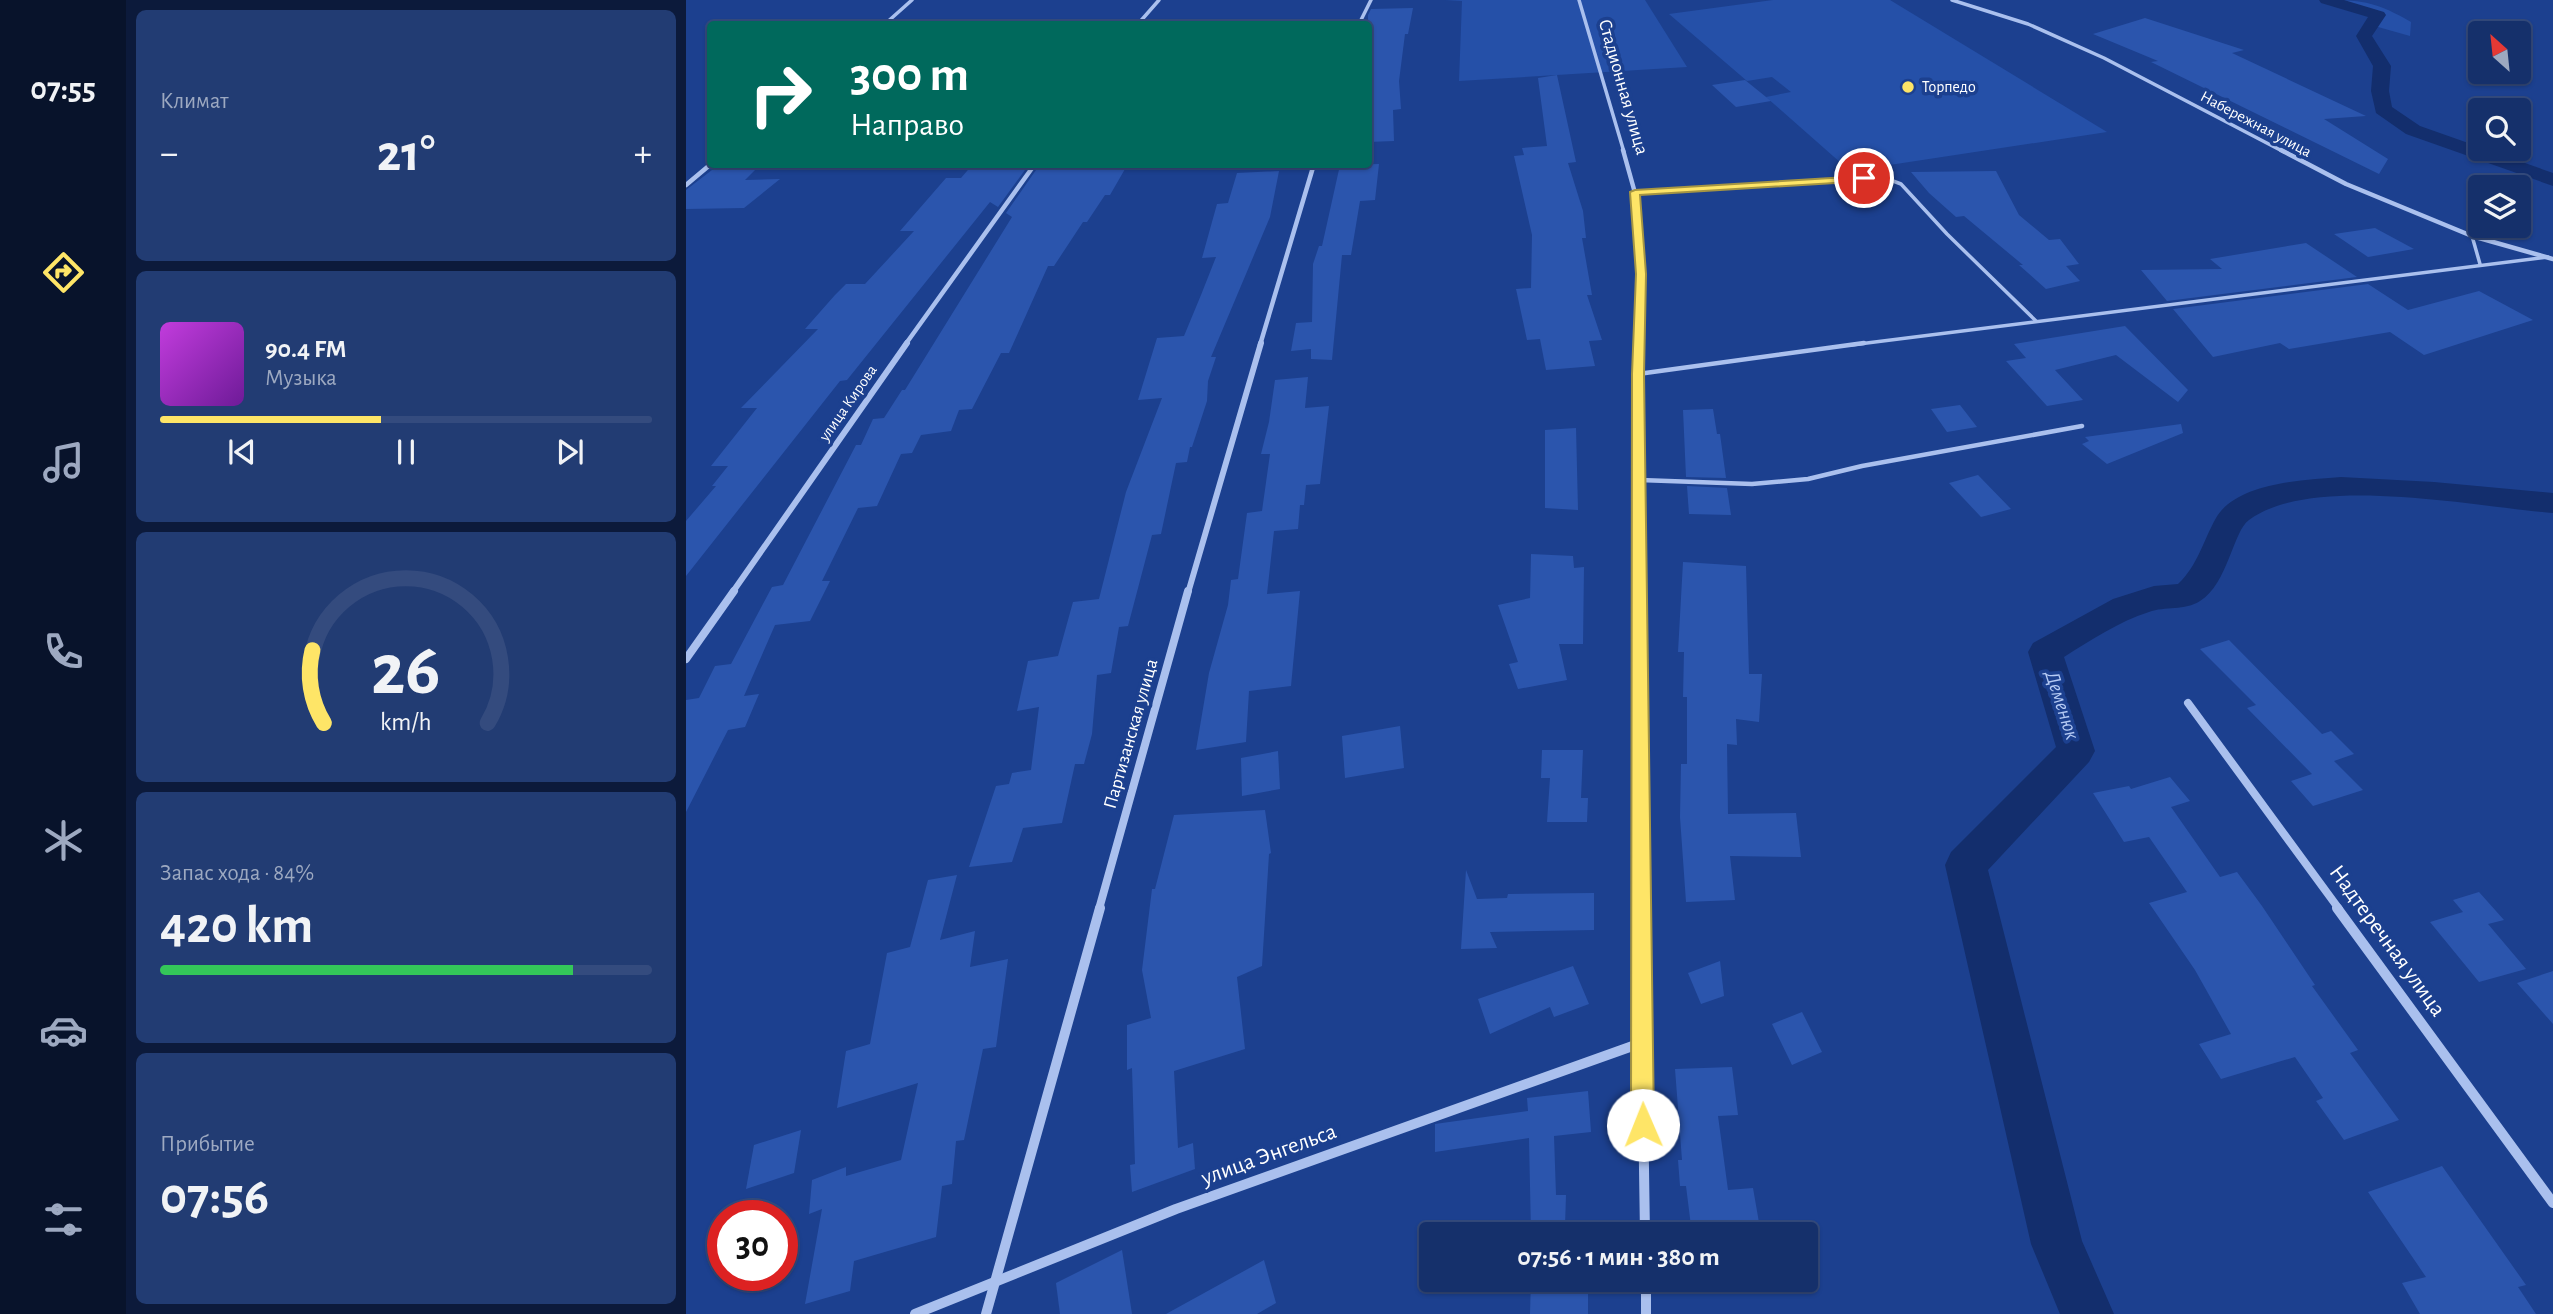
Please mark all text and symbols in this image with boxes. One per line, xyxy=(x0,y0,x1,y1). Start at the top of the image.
street label: Стадионная улица xyxy=(1595,17,1652,157)
north arrow xyxy=(2468,21,2530,84)
map controls xyxy=(2468,21,2531,238)
icon: right xyxy=(735,49,826,140)
text: 300 m xyxy=(850,51,969,100)
text: 07:55 xyxy=(30,73,96,105)
marker: Торпедо xyxy=(1900,79,1916,95)
place label: Торпедо xyxy=(1922,79,1976,95)
street label: Набережная улица xyxy=(2197,88,2314,161)
text: Климат xyxy=(160,90,229,113)
button: search xyxy=(2468,98,2531,161)
text: Направо xyxy=(850,109,964,141)
text: 21° xyxy=(377,128,435,180)
text: − xyxy=(160,135,178,173)
text: + xyxy=(634,135,652,173)
pin xyxy=(1834,148,1894,208)
icon: arrive xyxy=(1845,159,1883,197)
button: layers xyxy=(2468,175,2531,238)
icon: directions xyxy=(39,248,88,297)
text: 90.4 FM xyxy=(265,336,346,362)
street label: улица Кирова xyxy=(815,362,881,445)
text: Музыка xyxy=(265,367,337,390)
icon: previous xyxy=(223,433,261,471)
icon: pause xyxy=(387,433,425,471)
icon: next xyxy=(551,433,589,471)
icon: music xyxy=(39,438,88,487)
icon: phone xyxy=(39,627,88,676)
text: 26 xyxy=(371,635,441,708)
street label: Партизанская улица xyxy=(1100,657,1162,811)
water label: Деменюк xyxy=(2041,667,2083,743)
text: km/h xyxy=(380,710,432,735)
icon: climate xyxy=(39,816,88,865)
street label: Надтеречная улица xyxy=(2325,861,2449,1021)
text: Запас хода · 84% xyxy=(160,862,314,885)
text: 420 km xyxy=(160,900,313,952)
icon: car xyxy=(39,1006,88,1055)
position arrow xyxy=(1606,1088,1680,1162)
street label: улица Энгельса xyxy=(1197,1120,1340,1190)
text: Прибытие xyxy=(160,1133,255,1156)
text: 07:56 xyxy=(160,1171,269,1223)
icon: filters xyxy=(39,1195,88,1244)
speed limit sign: 30 xyxy=(707,1200,798,1291)
text: 07:56 · 1 мин · 380 m xyxy=(1517,1244,1720,1270)

